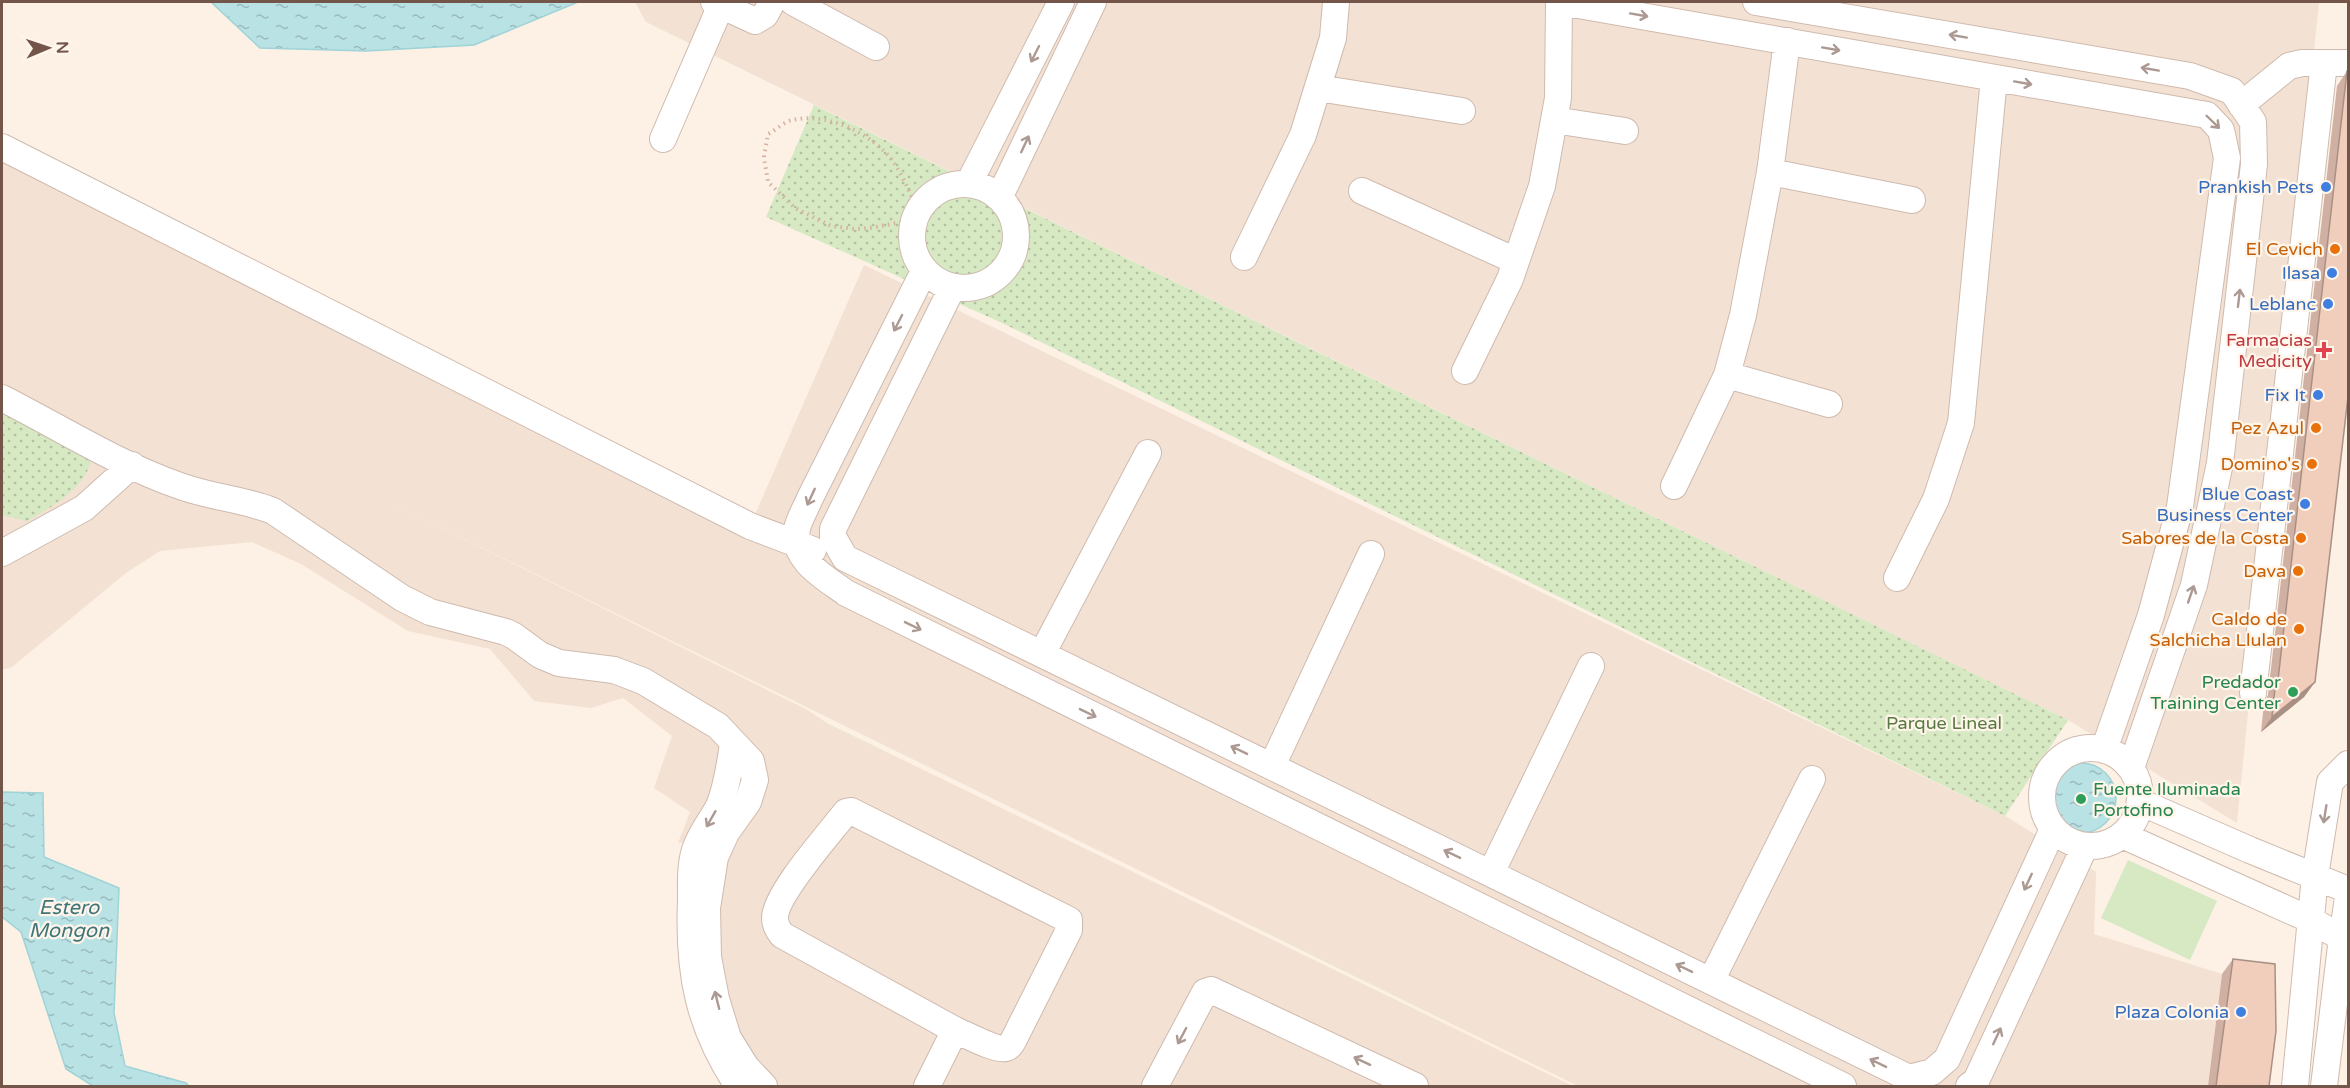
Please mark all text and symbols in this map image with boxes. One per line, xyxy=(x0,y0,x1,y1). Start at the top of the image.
one-way arrow xyxy=(1629,10,1649,21)
north arrow xyxy=(18,18,78,78)
one-way arrow xyxy=(1948,30,1968,41)
text: N xyxy=(52,41,72,54)
one-way arrow xyxy=(1029,44,1040,62)
one-way arrow xyxy=(1821,44,1841,55)
one-way arrow xyxy=(2140,64,2160,75)
one-way arrow xyxy=(2013,78,2033,89)
one-way arrow xyxy=(2205,115,2220,129)
one-way arrow xyxy=(1020,135,1032,153)
place label: Prankish Pets xyxy=(2198,176,2314,198)
marker: Prankish Pets xyxy=(2319,180,2333,194)
place label: El Cevich xyxy=(2245,238,2323,260)
marker: El Cevich xyxy=(2328,242,2342,256)
place label: Ilasa xyxy=(2282,262,2320,284)
marker: Ilasa xyxy=(2325,266,2339,280)
one-way arrow xyxy=(2234,289,2245,309)
place label: Leblanc xyxy=(2249,293,2316,315)
marker: Leblanc xyxy=(2321,297,2335,311)
one-way arrow xyxy=(892,314,904,331)
place label: Farmacias Medicity xyxy=(2226,329,2312,372)
marker: Farmacias Medicity xyxy=(2317,343,2331,357)
place label: Fix It xyxy=(2265,384,2306,406)
marker: Fix It xyxy=(2311,388,2325,402)
place label: Pez Azul xyxy=(2230,417,2304,439)
marker: Pez Azul xyxy=(2309,421,2323,435)
place label: Domino's xyxy=(2221,453,2300,475)
marker: Domino's xyxy=(2305,457,2319,471)
place label: Blue Coast Business Center xyxy=(2156,483,2293,526)
one-way arrow xyxy=(804,488,816,506)
marker: Blue Coast Business Center xyxy=(2298,497,2312,511)
place label: Sabores de la Costa xyxy=(2121,527,2289,549)
marker: Sabores de la Costa xyxy=(2294,531,2308,545)
place label: Dava xyxy=(2243,560,2286,582)
marker: Dava xyxy=(2291,564,2305,578)
one-way arrow xyxy=(2186,585,2197,604)
place label: Caldo de Salchicha Llulan xyxy=(2150,608,2287,651)
one-way arrow xyxy=(904,621,922,633)
marker: Caldo de Salchicha Llulan xyxy=(2292,622,2306,636)
place label: Predador Training Center xyxy=(2150,671,2281,714)
marker: Predador Training Center xyxy=(2286,685,2300,699)
one-way arrow xyxy=(1079,708,1097,719)
park label: Parque Lineal xyxy=(1886,712,2002,734)
one-way arrow xyxy=(1231,744,1249,756)
place label: Fuente Iluminada Portofino xyxy=(2093,778,2241,821)
marker: Fuente Iluminada Portofino xyxy=(2074,792,2088,806)
one-way arrow xyxy=(2319,804,2330,823)
one-way arrow xyxy=(704,810,716,827)
one-way arrow xyxy=(1444,848,1462,860)
one-way arrow xyxy=(2022,873,2033,891)
water label: Estero Mongon xyxy=(29,896,110,943)
one-way arrow xyxy=(1675,961,1693,973)
one-way arrow xyxy=(711,991,722,1010)
place label: Plaza Colonia xyxy=(2115,1001,2229,1023)
marker: Plaza Colonia xyxy=(2234,1005,2248,1019)
one-way arrow xyxy=(1176,1027,1188,1044)
one-way arrow xyxy=(1992,1027,2003,1045)
one-way arrow xyxy=(1353,1055,1371,1067)
one-way arrow xyxy=(1869,1056,1887,1068)

